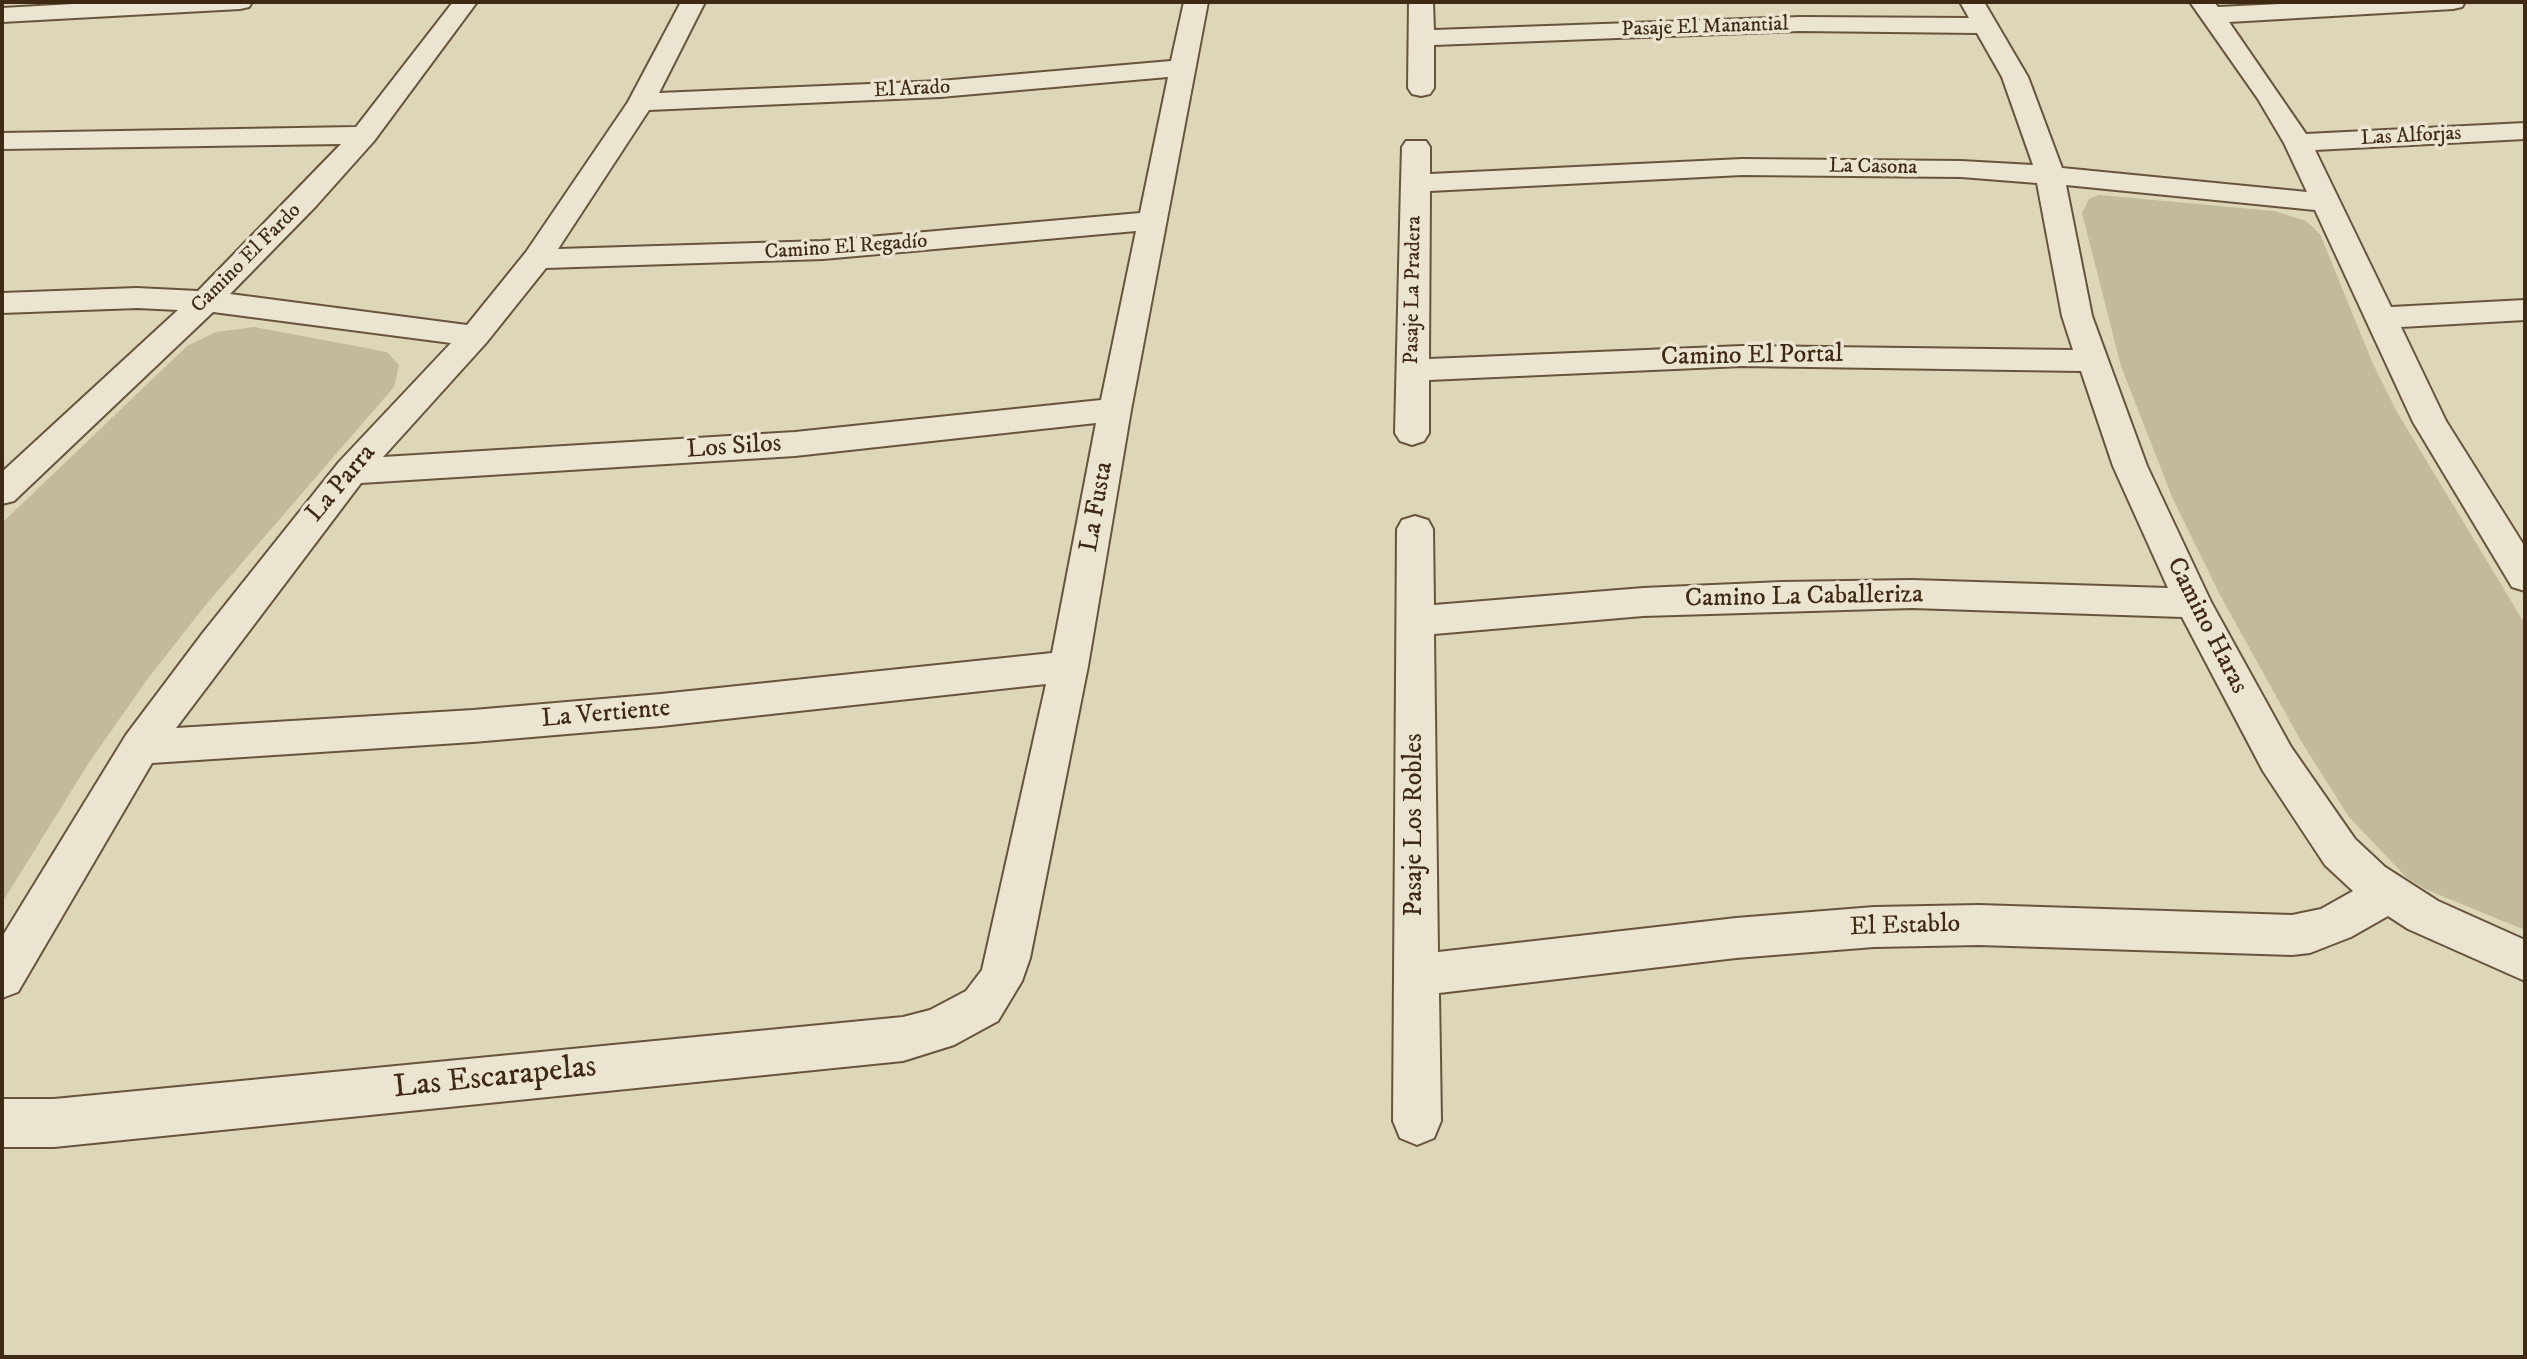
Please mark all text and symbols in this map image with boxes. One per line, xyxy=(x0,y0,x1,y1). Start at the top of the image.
street label: Pasaje El Manantial xyxy=(1621,12,1789,44)
street label: El Arado xyxy=(873,75,951,105)
street label: Las Alforjas xyxy=(2360,122,2462,152)
street label: La Casona xyxy=(1829,155,1917,181)
street label: Camino El Fardo xyxy=(187,199,307,319)
street label: Pasaje La Pradera xyxy=(1400,215,1428,365)
street label: Camino El Regadío xyxy=(764,230,928,266)
street label: Camino El Portal xyxy=(1661,340,1843,374)
street label: Los Silos xyxy=(686,429,782,467)
street label: La Parra xyxy=(301,439,383,529)
street label: La Fusta xyxy=(1075,459,1121,555)
street label: Camino Haras xyxy=(2158,553,2254,699)
street label: Camino La Caballeriza xyxy=(1685,580,1923,616)
street label: La Vertiente xyxy=(540,694,672,736)
street label: Pasaje Los Robles xyxy=(1400,733,1432,917)
street label: El Establo xyxy=(1849,909,1961,945)
street label: Las Escarapelas xyxy=(392,1049,598,1109)

